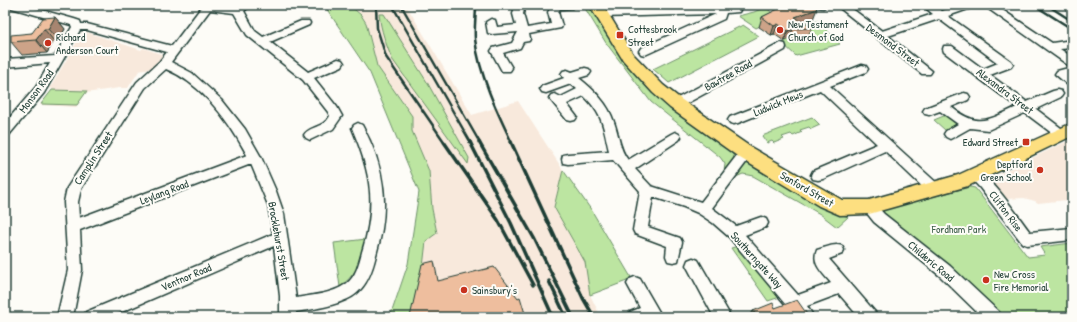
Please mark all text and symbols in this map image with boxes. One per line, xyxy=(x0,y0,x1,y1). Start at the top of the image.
place label: New Testament Church of God xyxy=(788,17,849,44)
street label: Desmond Street xyxy=(864,20,923,70)
place label: Cottesbrook Street xyxy=(628,22,677,49)
marker: New Testament Church of God xyxy=(775,25,785,35)
place label: Richard Anderson Court xyxy=(56,30,119,57)
marker: Cottesbrook Street xyxy=(615,30,625,40)
marker: Richard Anderson Court xyxy=(43,38,53,48)
street label: Bawtree Road xyxy=(702,56,755,94)
street label: Alexandra Street xyxy=(974,65,1036,117)
street label: Monson Road xyxy=(16,66,57,115)
street label: Ludwick Mews xyxy=(751,87,805,119)
street label: Camplin Street xyxy=(71,128,116,187)
place label: Edward Street xyxy=(963,135,1018,149)
marker: Edward Street xyxy=(1021,137,1031,147)
place label: Deptford Green School xyxy=(980,157,1033,184)
marker: Deptford Green School xyxy=(1035,165,1045,175)
street label: Sanford Street xyxy=(778,168,836,210)
street label: Leylang Road xyxy=(138,176,191,208)
street label: Clifton Rise xyxy=(986,188,1026,235)
street label: Brocklehurst Street xyxy=(265,200,293,282)
park label: Fordham Park xyxy=(931,222,987,236)
street label: Southerngate Way xyxy=(728,229,786,292)
street label: Childeric Road xyxy=(905,238,958,285)
street label: Ventnor Road xyxy=(159,260,214,294)
place label: New Cross Fire Memorial xyxy=(993,267,1049,294)
marker: New Cross Fire Memorial xyxy=(981,275,991,285)
place label: Sainsbury's xyxy=(472,283,517,297)
marker: Sainsbury's xyxy=(459,285,469,295)

